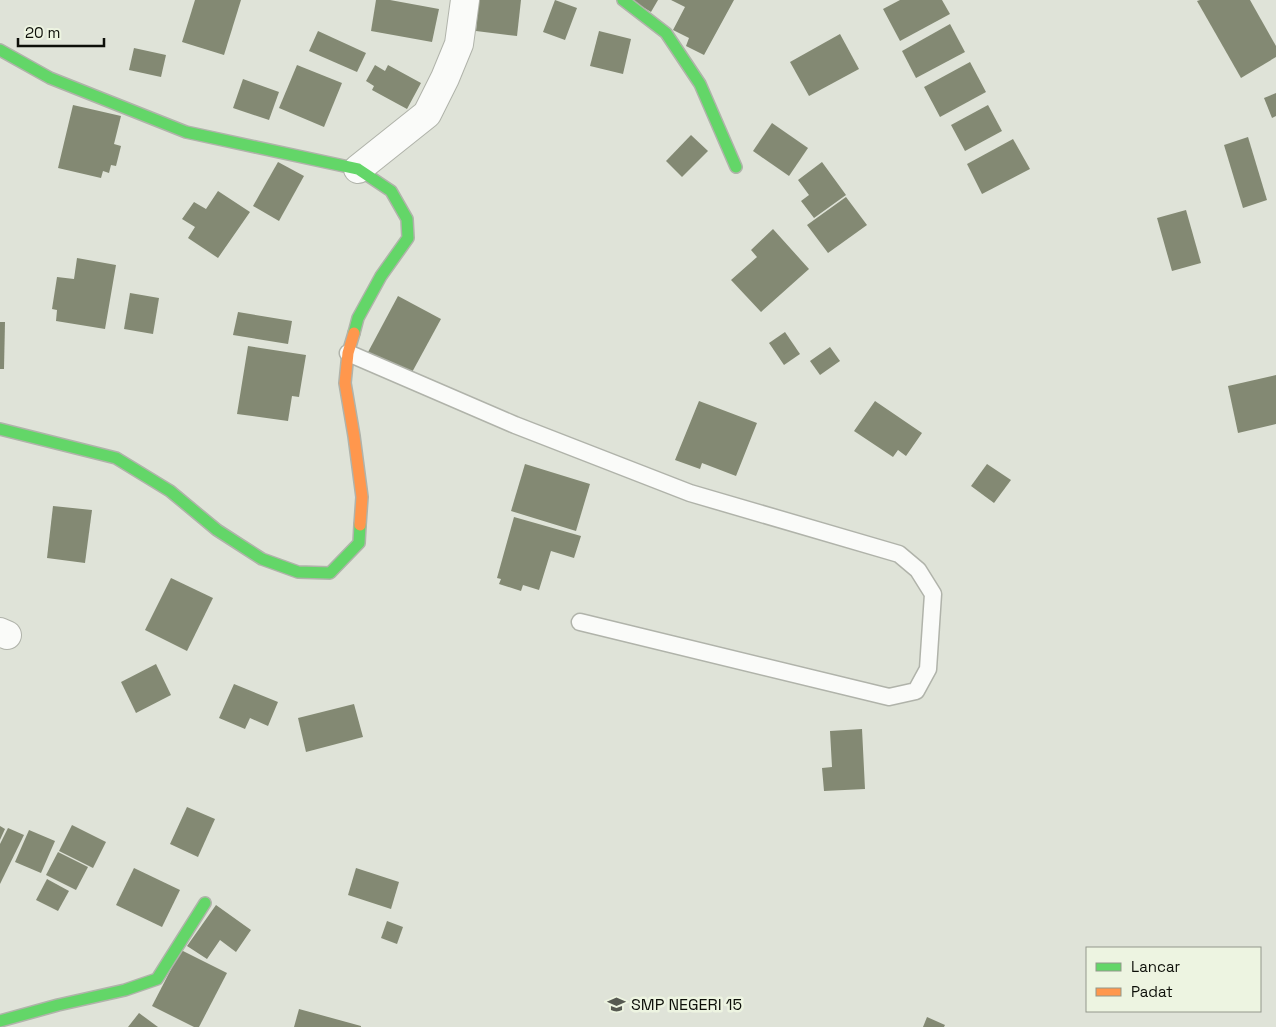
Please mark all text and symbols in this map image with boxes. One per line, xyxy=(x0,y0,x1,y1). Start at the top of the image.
scale bar xyxy=(18,15,104,47)
text: 20 m xyxy=(25,23,60,42)
legend xyxy=(1086,947,1261,1012)
text: Lancar xyxy=(1131,957,1181,976)
text: Padat xyxy=(1131,982,1173,1001)
school or university icon: SMP NEGERI 15 xyxy=(607,994,627,1014)
place label: SMP NEGERI 15 xyxy=(631,994,742,1015)

